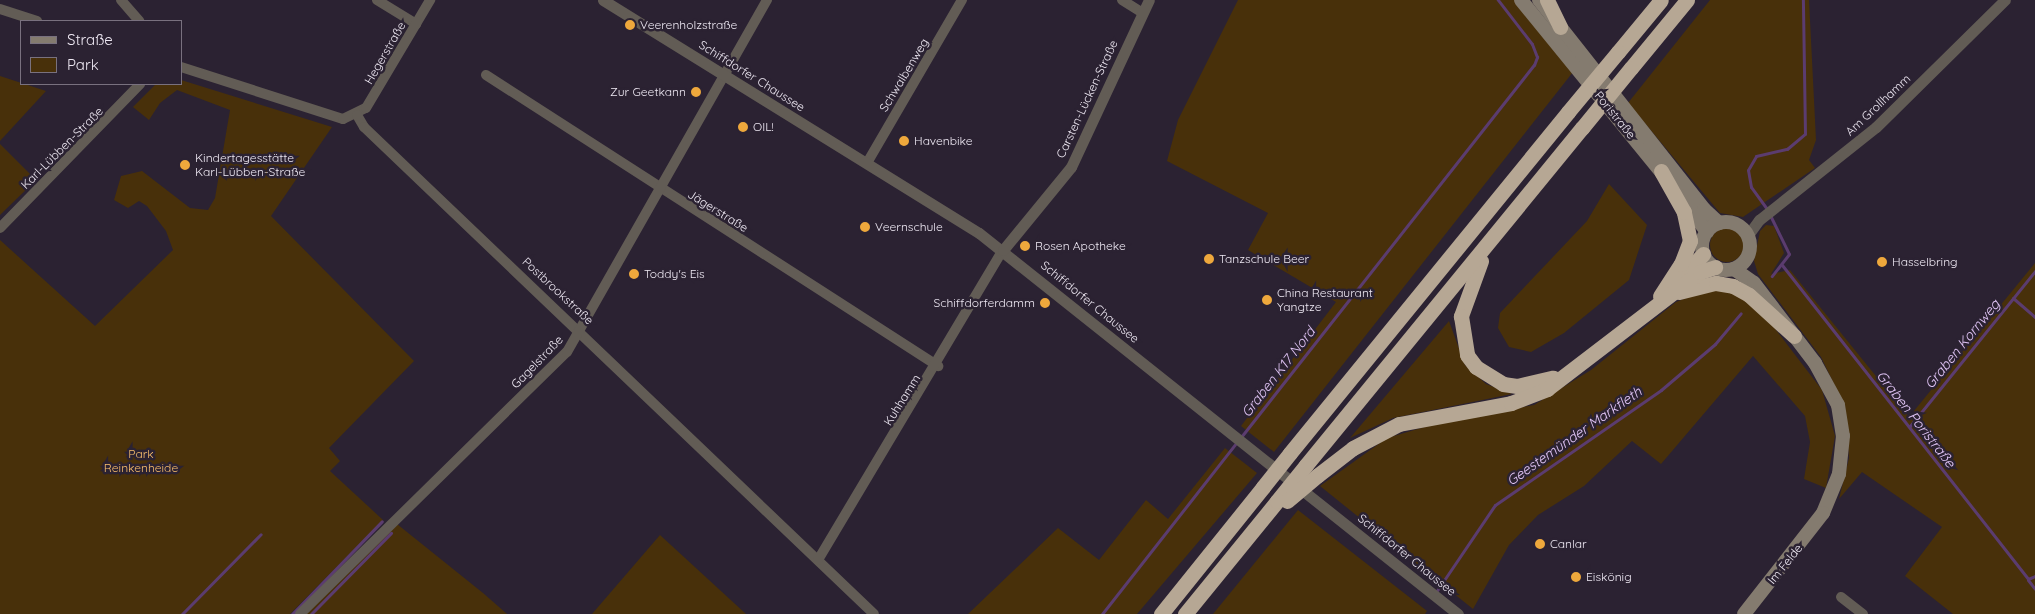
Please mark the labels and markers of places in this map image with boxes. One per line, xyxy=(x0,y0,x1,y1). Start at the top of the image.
place label: Veerenholzstraße xyxy=(640,18,737,32)
marker: Veerenholzstraße xyxy=(624,19,636,31)
place label: Zur Geetkann xyxy=(610,85,686,99)
marker: Zur Geetkann xyxy=(690,86,702,98)
place label: OIL! xyxy=(753,120,774,134)
marker: OIL! xyxy=(737,121,749,133)
place label: Havenbike xyxy=(914,134,973,148)
marker: Havenbike xyxy=(898,135,910,147)
place label: Kindertagesstätte Karl-Lübben-Straße xyxy=(195,151,305,179)
marker: Kindertagesstätte Karl-Lübben-Straße xyxy=(179,159,191,171)
place label: Veernschule xyxy=(875,220,943,234)
marker: Veernschule xyxy=(859,221,871,233)
place label: Rosen Apotheke xyxy=(1035,239,1126,253)
marker: Rosen Apotheke xyxy=(1019,240,1031,252)
place label: Tanzschule Beer xyxy=(1219,252,1309,266)
marker: Tanzschule Beer xyxy=(1203,253,1215,265)
place label: Hasselbring xyxy=(1892,255,1958,269)
marker: Hasselbring xyxy=(1876,256,1888,268)
place label: Toddy's Eis xyxy=(644,267,705,281)
marker: Toddy's Eis xyxy=(628,268,640,280)
place label: China Restaurant Yangtze xyxy=(1277,286,1373,314)
marker: China Restaurant Yangtze xyxy=(1261,294,1273,306)
place label: Schiffdorferdamm xyxy=(933,296,1035,310)
marker: Schiffdorferdamm xyxy=(1039,297,1051,309)
place label: Canlar xyxy=(1550,537,1587,551)
marker: Canlar xyxy=(1534,538,1546,550)
place label: Eiskönig xyxy=(1586,570,1632,584)
marker: Eiskönig xyxy=(1570,571,1582,583)

